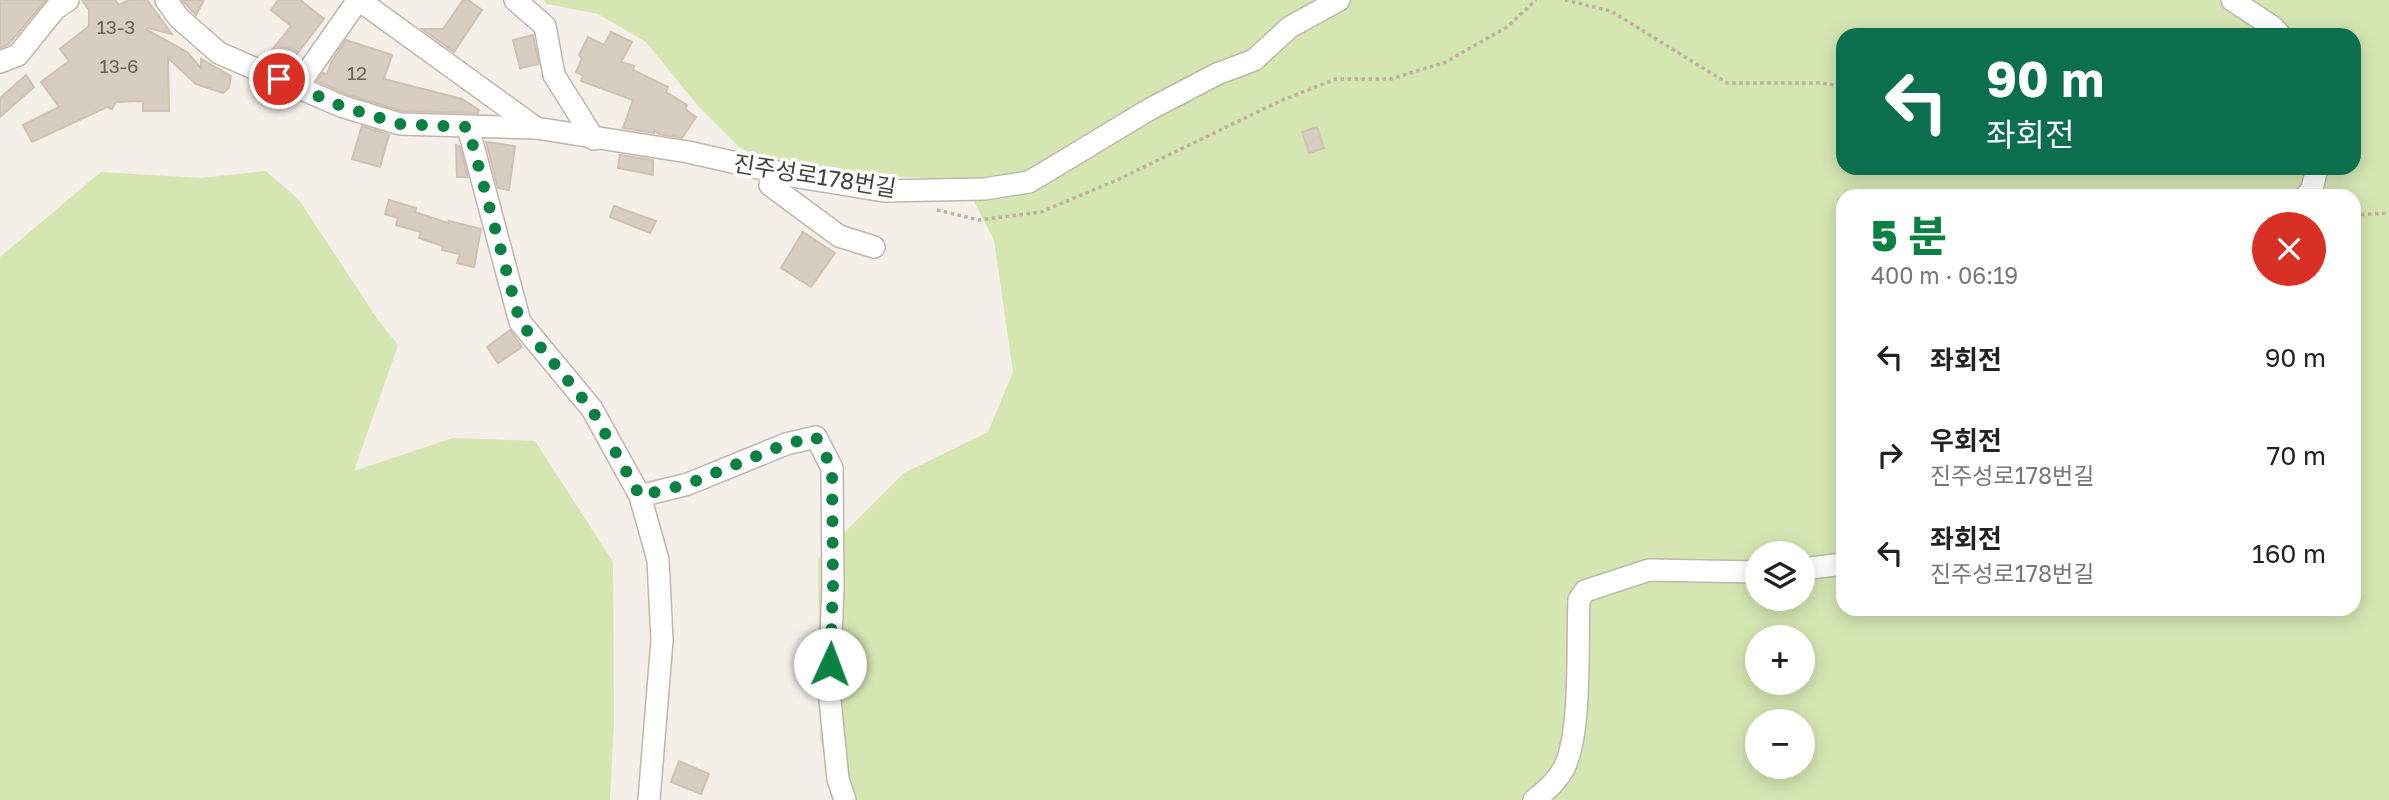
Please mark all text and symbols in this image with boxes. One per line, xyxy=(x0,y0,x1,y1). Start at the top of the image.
house number: 13-3 xyxy=(97,15,135,38)
pin xyxy=(249,49,309,109)
text: 90 m xyxy=(1986,49,2104,108)
house number: 13-6 xyxy=(99,54,139,77)
icon: left xyxy=(1871,56,1962,147)
icon: arrive xyxy=(260,60,298,98)
house number: 12 xyxy=(347,61,367,84)
text: 좌회전 xyxy=(1986,115,2074,153)
street label: 진주성로178번길 xyxy=(732,148,898,202)
text: 5 분 xyxy=(1871,210,1947,260)
button: close xyxy=(2252,212,2326,286)
text: 400 m · 06:19 xyxy=(1871,261,2018,289)
icon: left xyxy=(1871,338,1909,376)
text: 90 m xyxy=(2265,342,2326,373)
text: 좌회전 xyxy=(1930,344,2002,375)
text: 우회전 xyxy=(1930,425,2002,456)
icon: right xyxy=(1871,436,1909,474)
text: 70 m xyxy=(2267,440,2326,471)
text: 진주성로178번길 xyxy=(1930,461,2094,489)
text: 좌회전 xyxy=(1930,523,2002,554)
icon: left xyxy=(1871,534,1909,572)
text: 160 m xyxy=(2252,538,2326,569)
map controls xyxy=(1745,541,1815,779)
button: layers xyxy=(1745,541,1815,611)
text: 진주성로178번길 xyxy=(1930,559,2094,587)
button: + xyxy=(1745,625,1815,695)
position arrow xyxy=(793,627,867,701)
button: − xyxy=(1745,709,1815,779)

